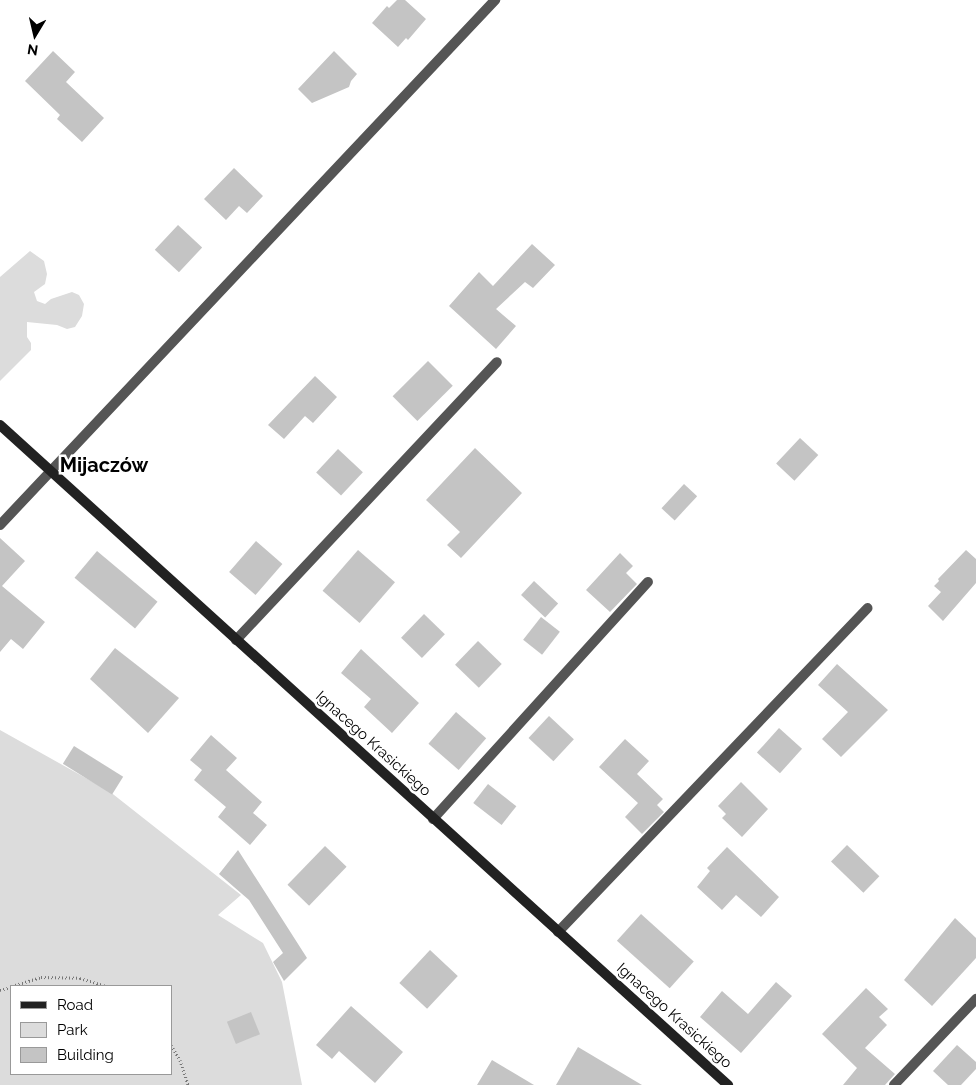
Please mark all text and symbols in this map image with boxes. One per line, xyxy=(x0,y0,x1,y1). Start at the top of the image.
north arrow xyxy=(10,10,60,60)
text: N xyxy=(26,41,39,59)
district label: Mijaczów xyxy=(60,453,148,477)
street label: Ignacego Krasickiego xyxy=(312,688,434,800)
street label: Ignacego Krasickiego xyxy=(613,960,735,1072)
legend xyxy=(10,985,172,1075)
text: Road xyxy=(57,996,93,1014)
text: Park xyxy=(57,1021,88,1039)
text: Building xyxy=(57,1046,114,1064)

